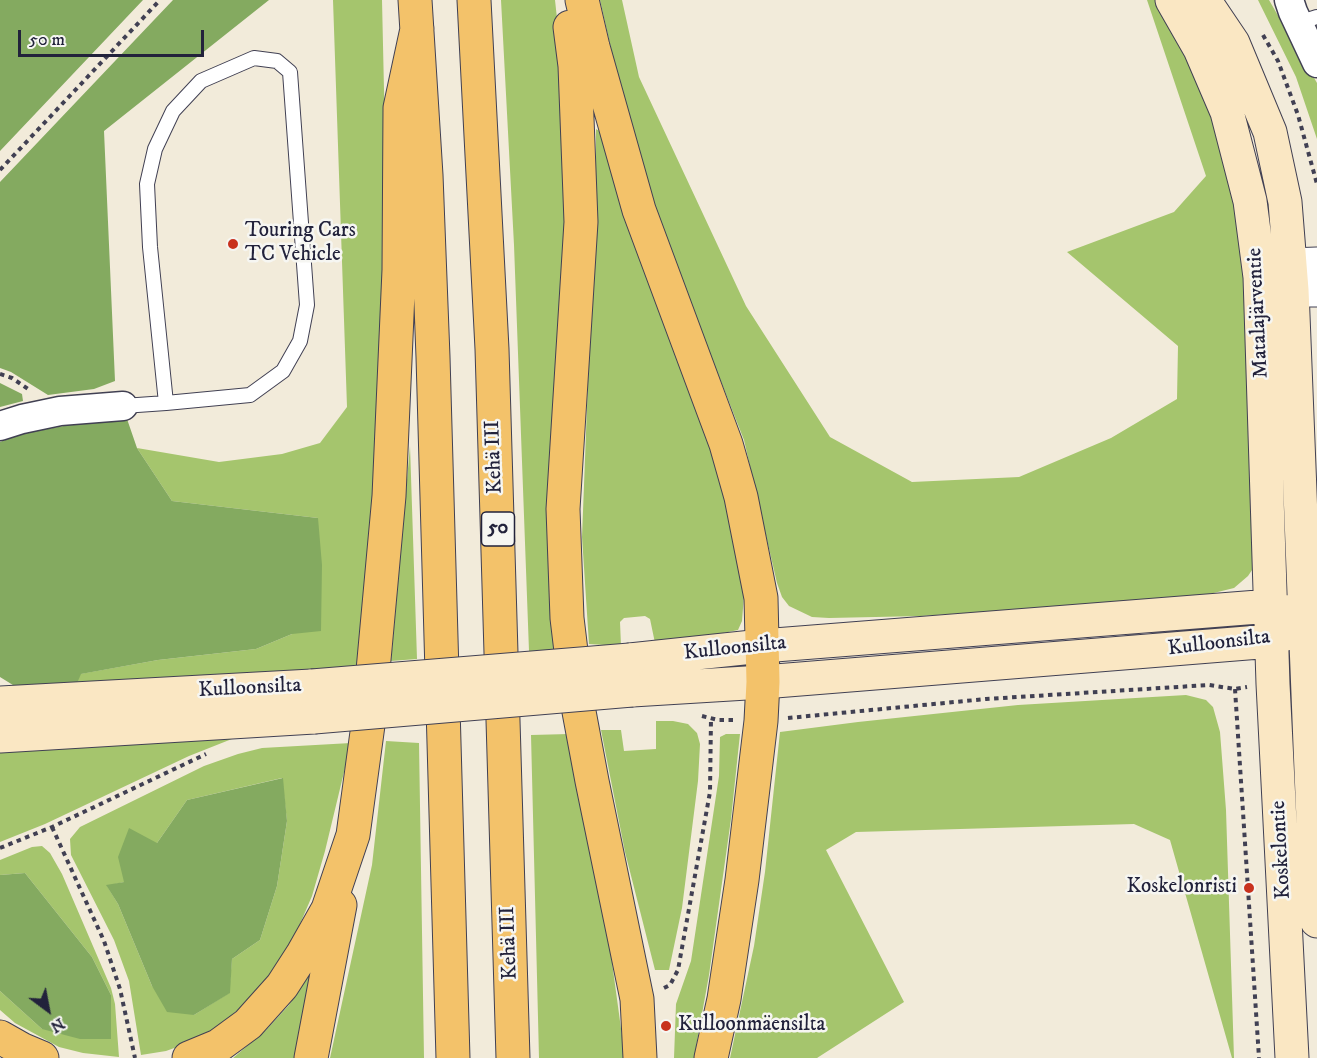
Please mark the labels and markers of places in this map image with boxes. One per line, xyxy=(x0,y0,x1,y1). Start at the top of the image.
place label: Touring Cars TC Vehicle xyxy=(245,219,356,269)
marker: Touring Cars TC Vehicle xyxy=(226,237,240,251)
place label: Koskelonristi xyxy=(1127,875,1237,901)
marker: Koskelonristi xyxy=(1242,881,1256,895)
place label: Kulloonmäensilta xyxy=(678,1013,825,1039)
marker: Kulloonmäensilta xyxy=(659,1019,673,1033)

